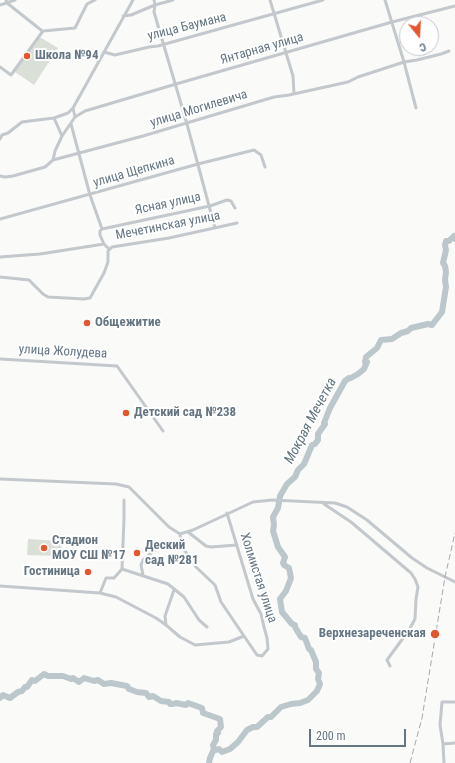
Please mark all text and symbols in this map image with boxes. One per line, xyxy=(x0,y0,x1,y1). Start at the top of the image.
street label: улица Баумана xyxy=(146,10,228,44)
north arrow xyxy=(399,16,439,56)
street label: Янтарная улица xyxy=(219,30,305,68)
text: С xyxy=(418,40,428,54)
place label: Школа №94 xyxy=(35,48,98,64)
marker: Школа №94 xyxy=(22,51,32,61)
street label: улица Могилевича xyxy=(149,87,249,131)
street label: улица Щепкина xyxy=(92,153,176,191)
street label: Ясная улица xyxy=(134,189,202,219)
street label: Мечетинская улица xyxy=(114,208,222,244)
place label: Общежитие xyxy=(95,315,161,331)
marker: Общежитие xyxy=(82,318,92,328)
street label: улица Жолудева xyxy=(18,342,108,362)
water label: Мокрая Мечетка xyxy=(281,375,341,467)
place label: Детский сад №238 xyxy=(134,405,236,421)
marker: Детский сад №238 xyxy=(121,408,131,418)
street label: Холмистая улица xyxy=(236,531,280,625)
place label: Стадион МОУ СШ №17 xyxy=(52,533,126,564)
place label: Деский сад №281 xyxy=(145,538,198,569)
marker: Стадион МОУ СШ №17 xyxy=(39,543,49,553)
marker: Деский сад №281 xyxy=(132,548,142,558)
place label: Гостиница xyxy=(24,564,80,580)
marker: Гостиница xyxy=(83,567,93,577)
place label: Верхнезареченская xyxy=(319,626,426,642)
marker: Верхнезареченская xyxy=(429,628,441,640)
scale bar xyxy=(311,721,408,747)
text: 200 m xyxy=(316,729,346,743)

